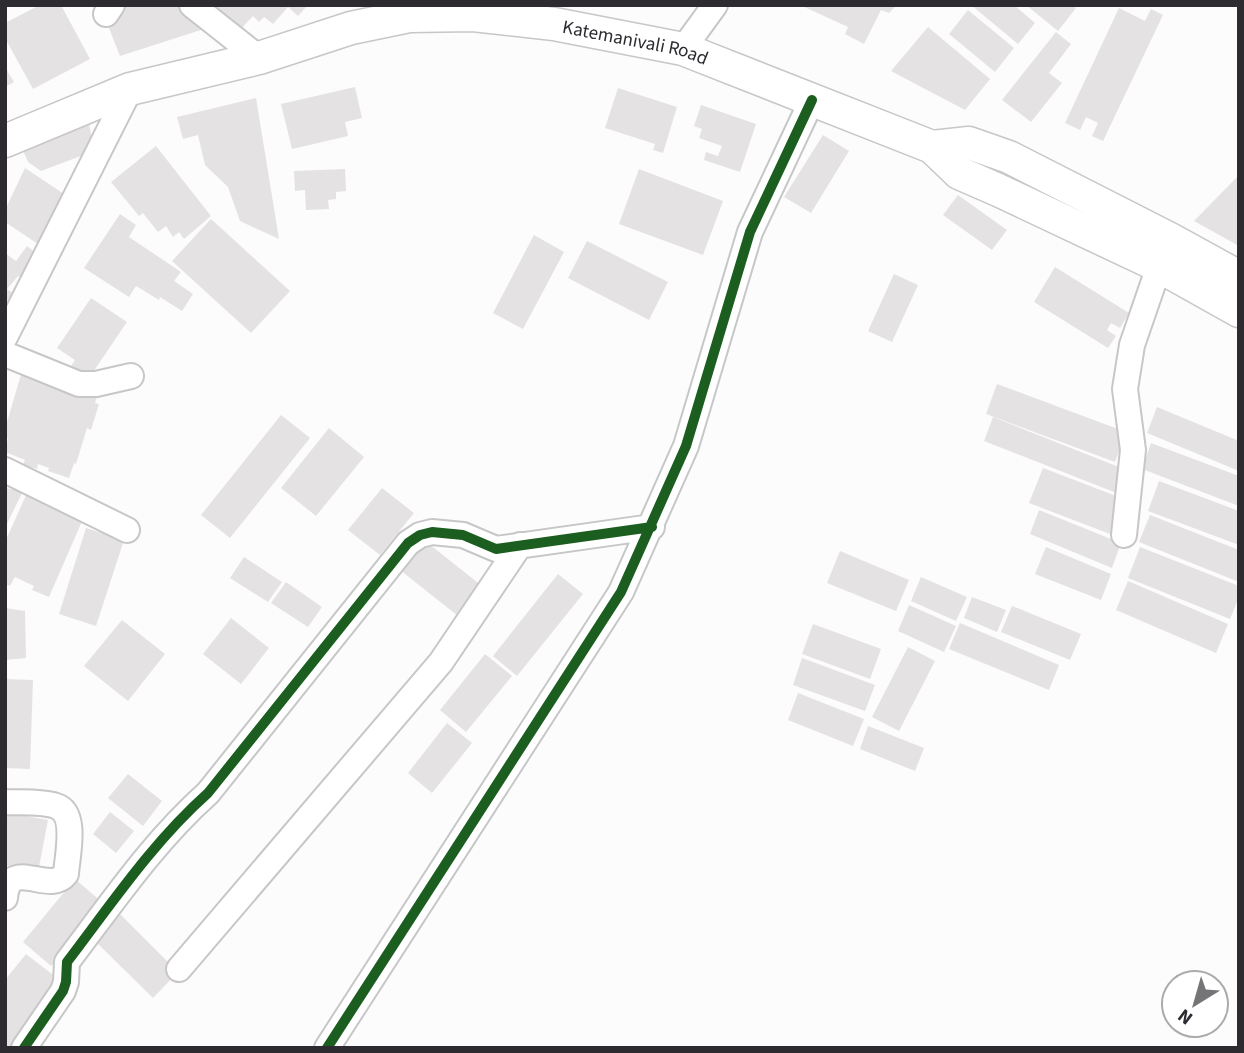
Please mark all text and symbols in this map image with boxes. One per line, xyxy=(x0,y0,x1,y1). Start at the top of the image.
street label: Katemanivali Road xyxy=(560,14,712,73)
north arrow xyxy=(1160,969,1230,1039)
text: N xyxy=(1172,1002,1199,1031)

